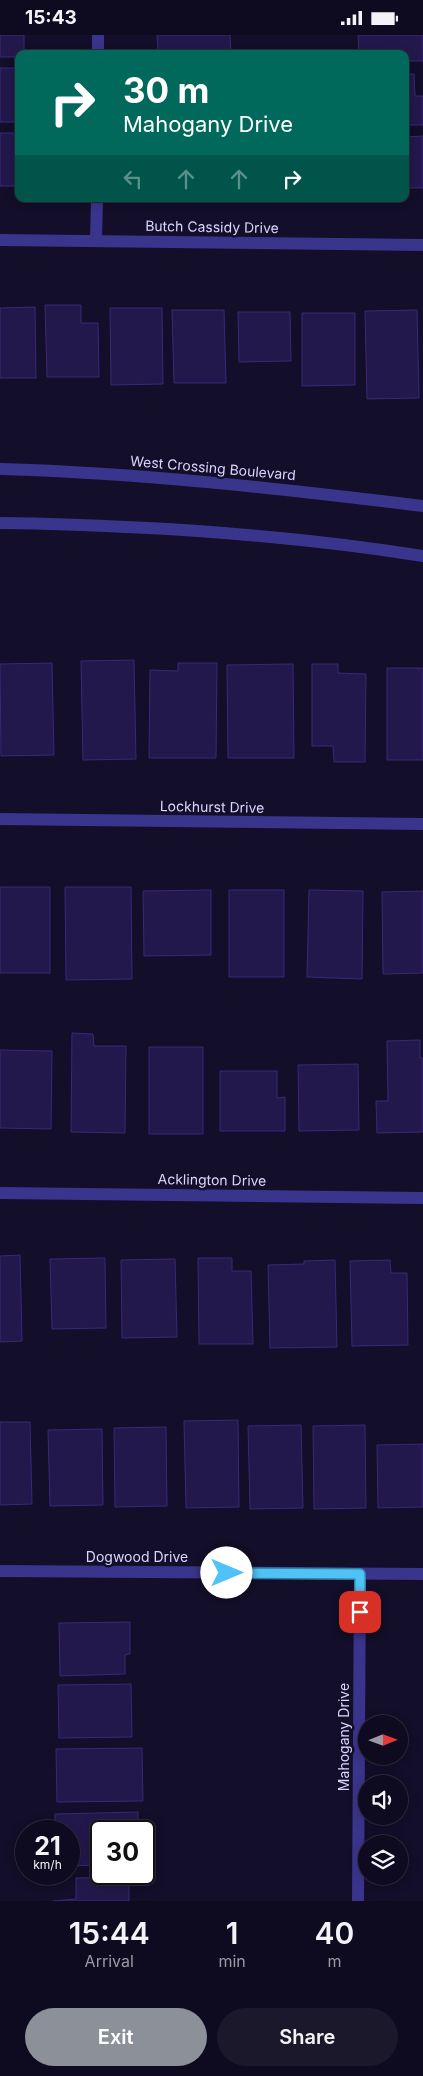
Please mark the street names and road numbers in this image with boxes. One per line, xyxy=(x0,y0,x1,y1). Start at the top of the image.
street label: Butch Cassidy Drive xyxy=(145,217,279,236)
street label: West Crossing Boulevard xyxy=(130,452,297,483)
street label: Lockhurst Drive xyxy=(160,797,264,816)
street label: Acklington Drive xyxy=(157,1170,267,1189)
street label: Dogwood Drive xyxy=(86,1548,188,1565)
street label: Mahogany Drive xyxy=(335,1683,352,1791)

